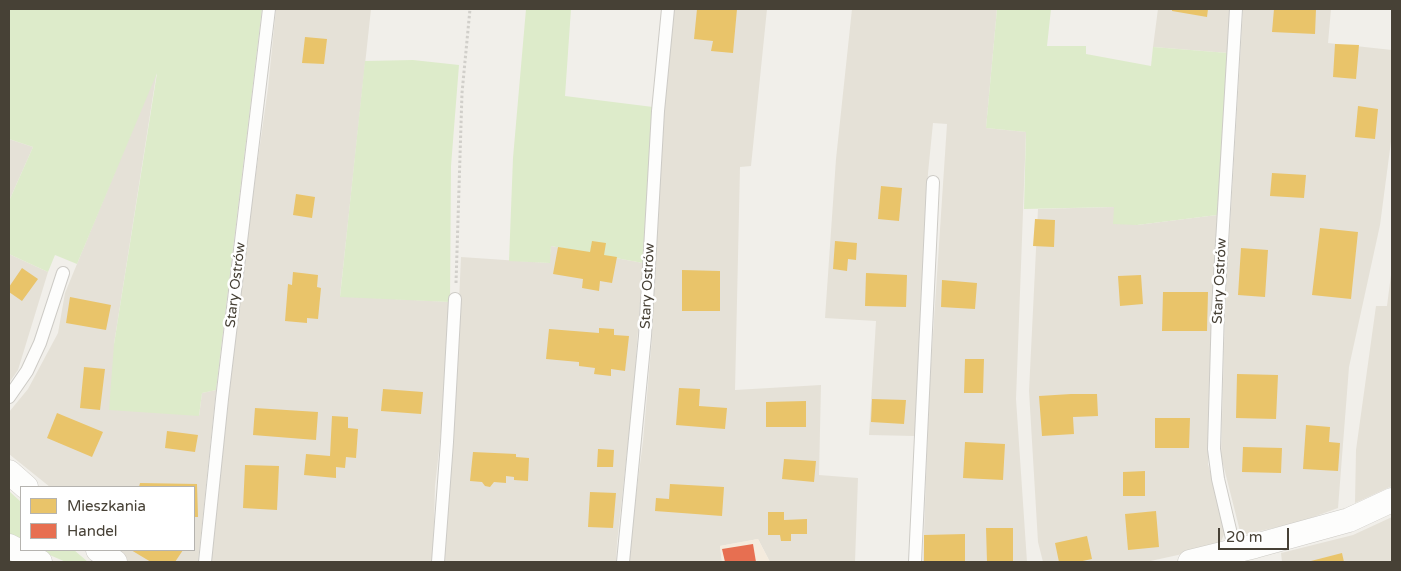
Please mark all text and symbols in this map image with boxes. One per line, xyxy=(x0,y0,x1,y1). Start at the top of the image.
street label: Stary Ostrów xyxy=(1209,238,1231,324)
street label: Stary Ostrów xyxy=(222,241,250,329)
street label: Stary Ostrów xyxy=(637,243,659,329)
legend xyxy=(20,486,195,551)
text: Mieszkania xyxy=(67,497,146,515)
scale bar xyxy=(1221,518,1292,550)
text: Handel xyxy=(67,522,118,540)
text: 20 m xyxy=(1226,528,1263,546)

